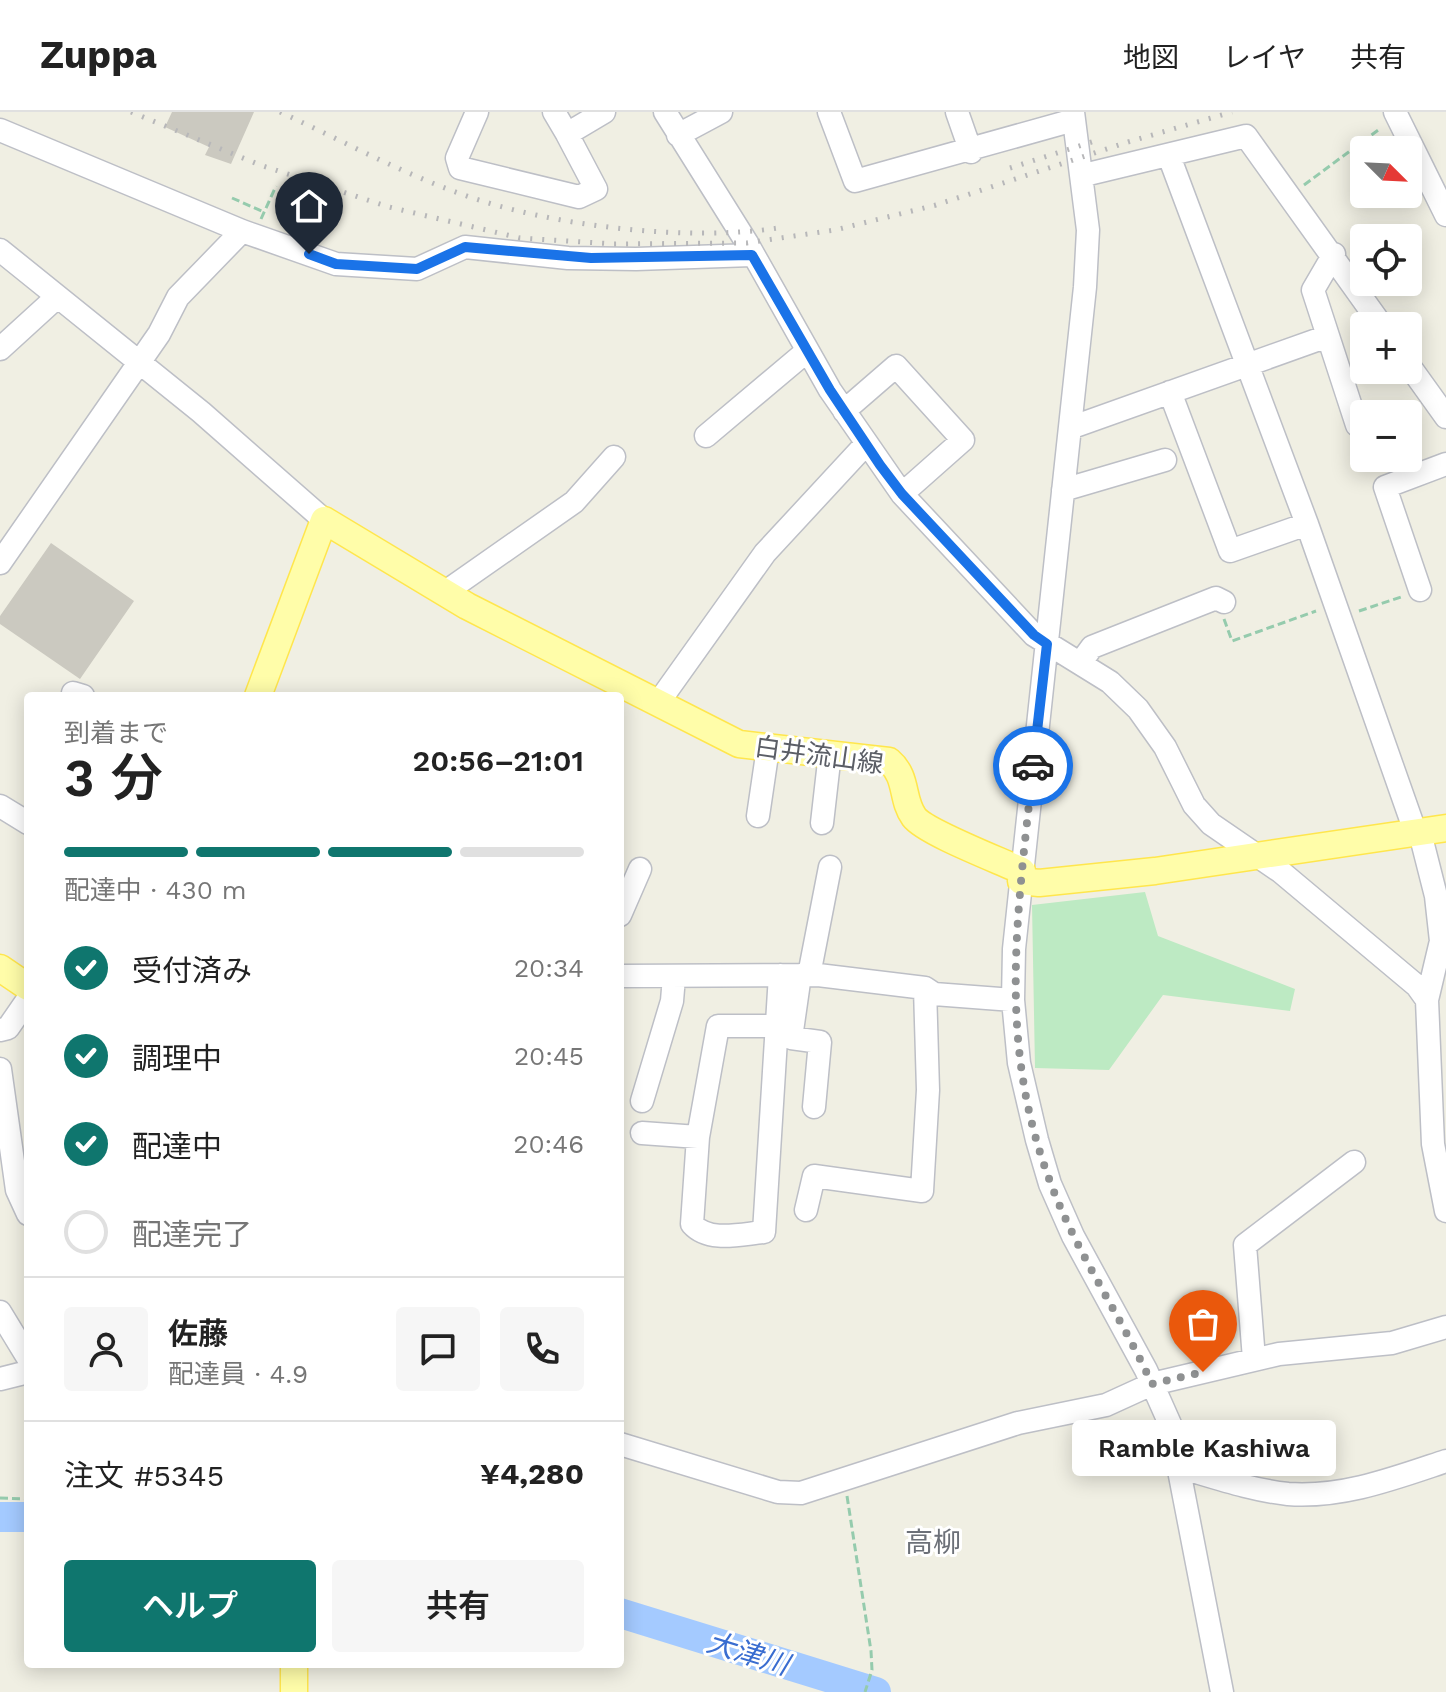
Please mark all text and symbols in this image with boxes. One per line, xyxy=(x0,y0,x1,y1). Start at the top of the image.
text: Zuppa xyxy=(40,33,157,77)
text: 地図 xyxy=(1123,41,1179,74)
text: レイヤ xyxy=(1223,41,1306,74)
text: 共有 xyxy=(1350,41,1406,74)
north arrow xyxy=(1350,136,1422,208)
map controls xyxy=(1350,136,1422,472)
pin xyxy=(275,172,343,254)
icon: home xyxy=(287,184,331,228)
button: locate xyxy=(1350,224,1422,296)
button: + xyxy=(1350,312,1422,384)
button: − xyxy=(1350,400,1422,472)
text: 到着まで xyxy=(64,718,168,748)
courier xyxy=(993,726,1073,806)
street label: 白井流山線 xyxy=(753,731,885,779)
text: 20:56–21:01 xyxy=(412,743,584,778)
icon: car xyxy=(1011,744,1055,788)
text: 3 分 xyxy=(64,748,163,809)
text: 配達中 · 430 m xyxy=(64,875,246,905)
icon: check xyxy=(64,946,108,990)
text: 受付済み xyxy=(132,953,252,988)
text: 20:34 xyxy=(514,953,584,983)
icon: check xyxy=(64,1034,108,1078)
text: 調理中 xyxy=(132,1041,222,1076)
text: 20:45 xyxy=(514,1041,584,1071)
icon: check xyxy=(64,1122,108,1166)
text: 配達中 xyxy=(132,1129,222,1164)
text: 20:46 xyxy=(513,1129,584,1159)
text: 配達完了 xyxy=(132,1217,252,1252)
pin xyxy=(1169,1290,1237,1372)
icon: bag xyxy=(1181,1302,1225,1346)
button: person xyxy=(64,1307,148,1391)
button: chat xyxy=(396,1307,480,1391)
button: phone xyxy=(500,1307,584,1391)
text: 佐藤 xyxy=(168,1316,228,1351)
text: 配達員 · 4.9 xyxy=(168,1359,308,1389)
callout: Ramble Kashiwa xyxy=(1071,1420,1335,1476)
text: Ramble Kashiwa xyxy=(1098,1433,1310,1463)
text: ¥4,280 xyxy=(480,1456,584,1491)
text: 注文 #5345 xyxy=(64,1458,224,1493)
district label: 高柳 xyxy=(905,1526,961,1559)
button: ヘルプ xyxy=(64,1560,316,1652)
button: 共有 xyxy=(332,1560,584,1652)
water label: 大津川 xyxy=(703,1625,796,1682)

